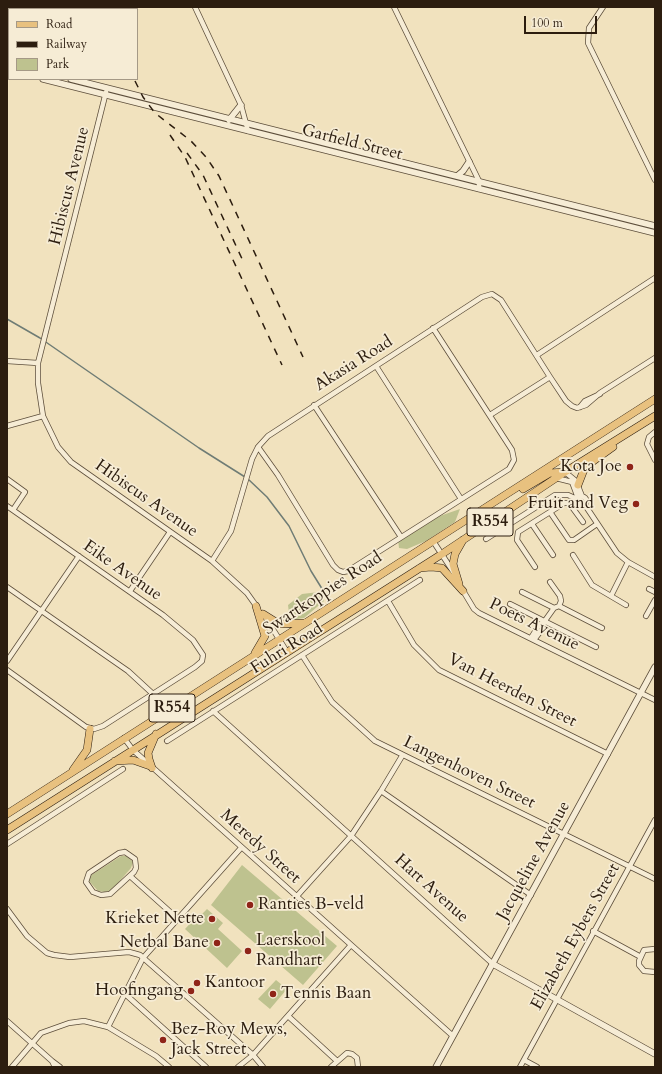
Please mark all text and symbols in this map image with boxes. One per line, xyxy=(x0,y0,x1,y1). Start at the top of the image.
legend xyxy=(8,8,138,80)
scale bar xyxy=(526,8,599,34)
text: 100 m xyxy=(531,15,563,31)
text: Road xyxy=(46,16,72,32)
text: Railway xyxy=(46,36,87,52)
text: Park xyxy=(46,56,69,72)
street label: Garfield Street xyxy=(299,121,405,165)
street label: Hibiscus Avenue xyxy=(45,125,95,247)
street label: Akasia Road xyxy=(311,332,397,396)
street label: Hibiscus Avenue xyxy=(91,456,201,542)
place label: Kota Joe xyxy=(560,457,622,477)
marker: Kota Joe xyxy=(625,462,635,472)
place label: Fruit and Veg xyxy=(528,494,628,514)
marker: Fruit and Veg xyxy=(631,499,641,509)
road number: R554 xyxy=(467,508,513,536)
street label: Eike Avenue xyxy=(79,536,165,606)
street label: Swartkoppies Road xyxy=(260,548,386,640)
street label: Poets Avenue xyxy=(486,594,582,656)
street label: Fuhri Road xyxy=(247,619,327,679)
street label: Van Heerden Street xyxy=(444,650,580,732)
road number: R554 xyxy=(149,694,195,722)
street label: Langenhoven Street xyxy=(400,732,538,814)
street label: Jacqueline Avenue xyxy=(493,798,575,924)
street label: Meredy Street xyxy=(216,806,304,888)
street label: Hart Avenue xyxy=(390,850,472,928)
street label: Elizabeth Eybers Street xyxy=(527,860,625,1014)
place label: Ranties B-veld xyxy=(258,895,364,915)
marker: Ranties B-veld xyxy=(245,900,255,910)
place label: Krieket Nette xyxy=(105,909,204,929)
marker: Krieket Nette xyxy=(207,914,217,924)
place label: Laerskool Randhart xyxy=(256,931,325,971)
place label: Netbal Bane xyxy=(120,933,209,953)
marker: Netbal Bane xyxy=(212,938,222,948)
marker: Laerskool Randhart xyxy=(243,946,253,956)
place label: Kantoor xyxy=(205,973,265,993)
marker: Kantoor xyxy=(192,978,202,988)
place label: Hoofingang xyxy=(95,981,183,1001)
place label: Tennis Baan xyxy=(281,984,371,1004)
marker: Hoofingang xyxy=(186,986,196,996)
marker: Tennis Baan xyxy=(268,989,278,999)
place label: Bez-Roy Mews, Jack Street xyxy=(171,1020,287,1060)
marker: Bez-Roy Mews, Jack Street xyxy=(158,1035,168,1045)

